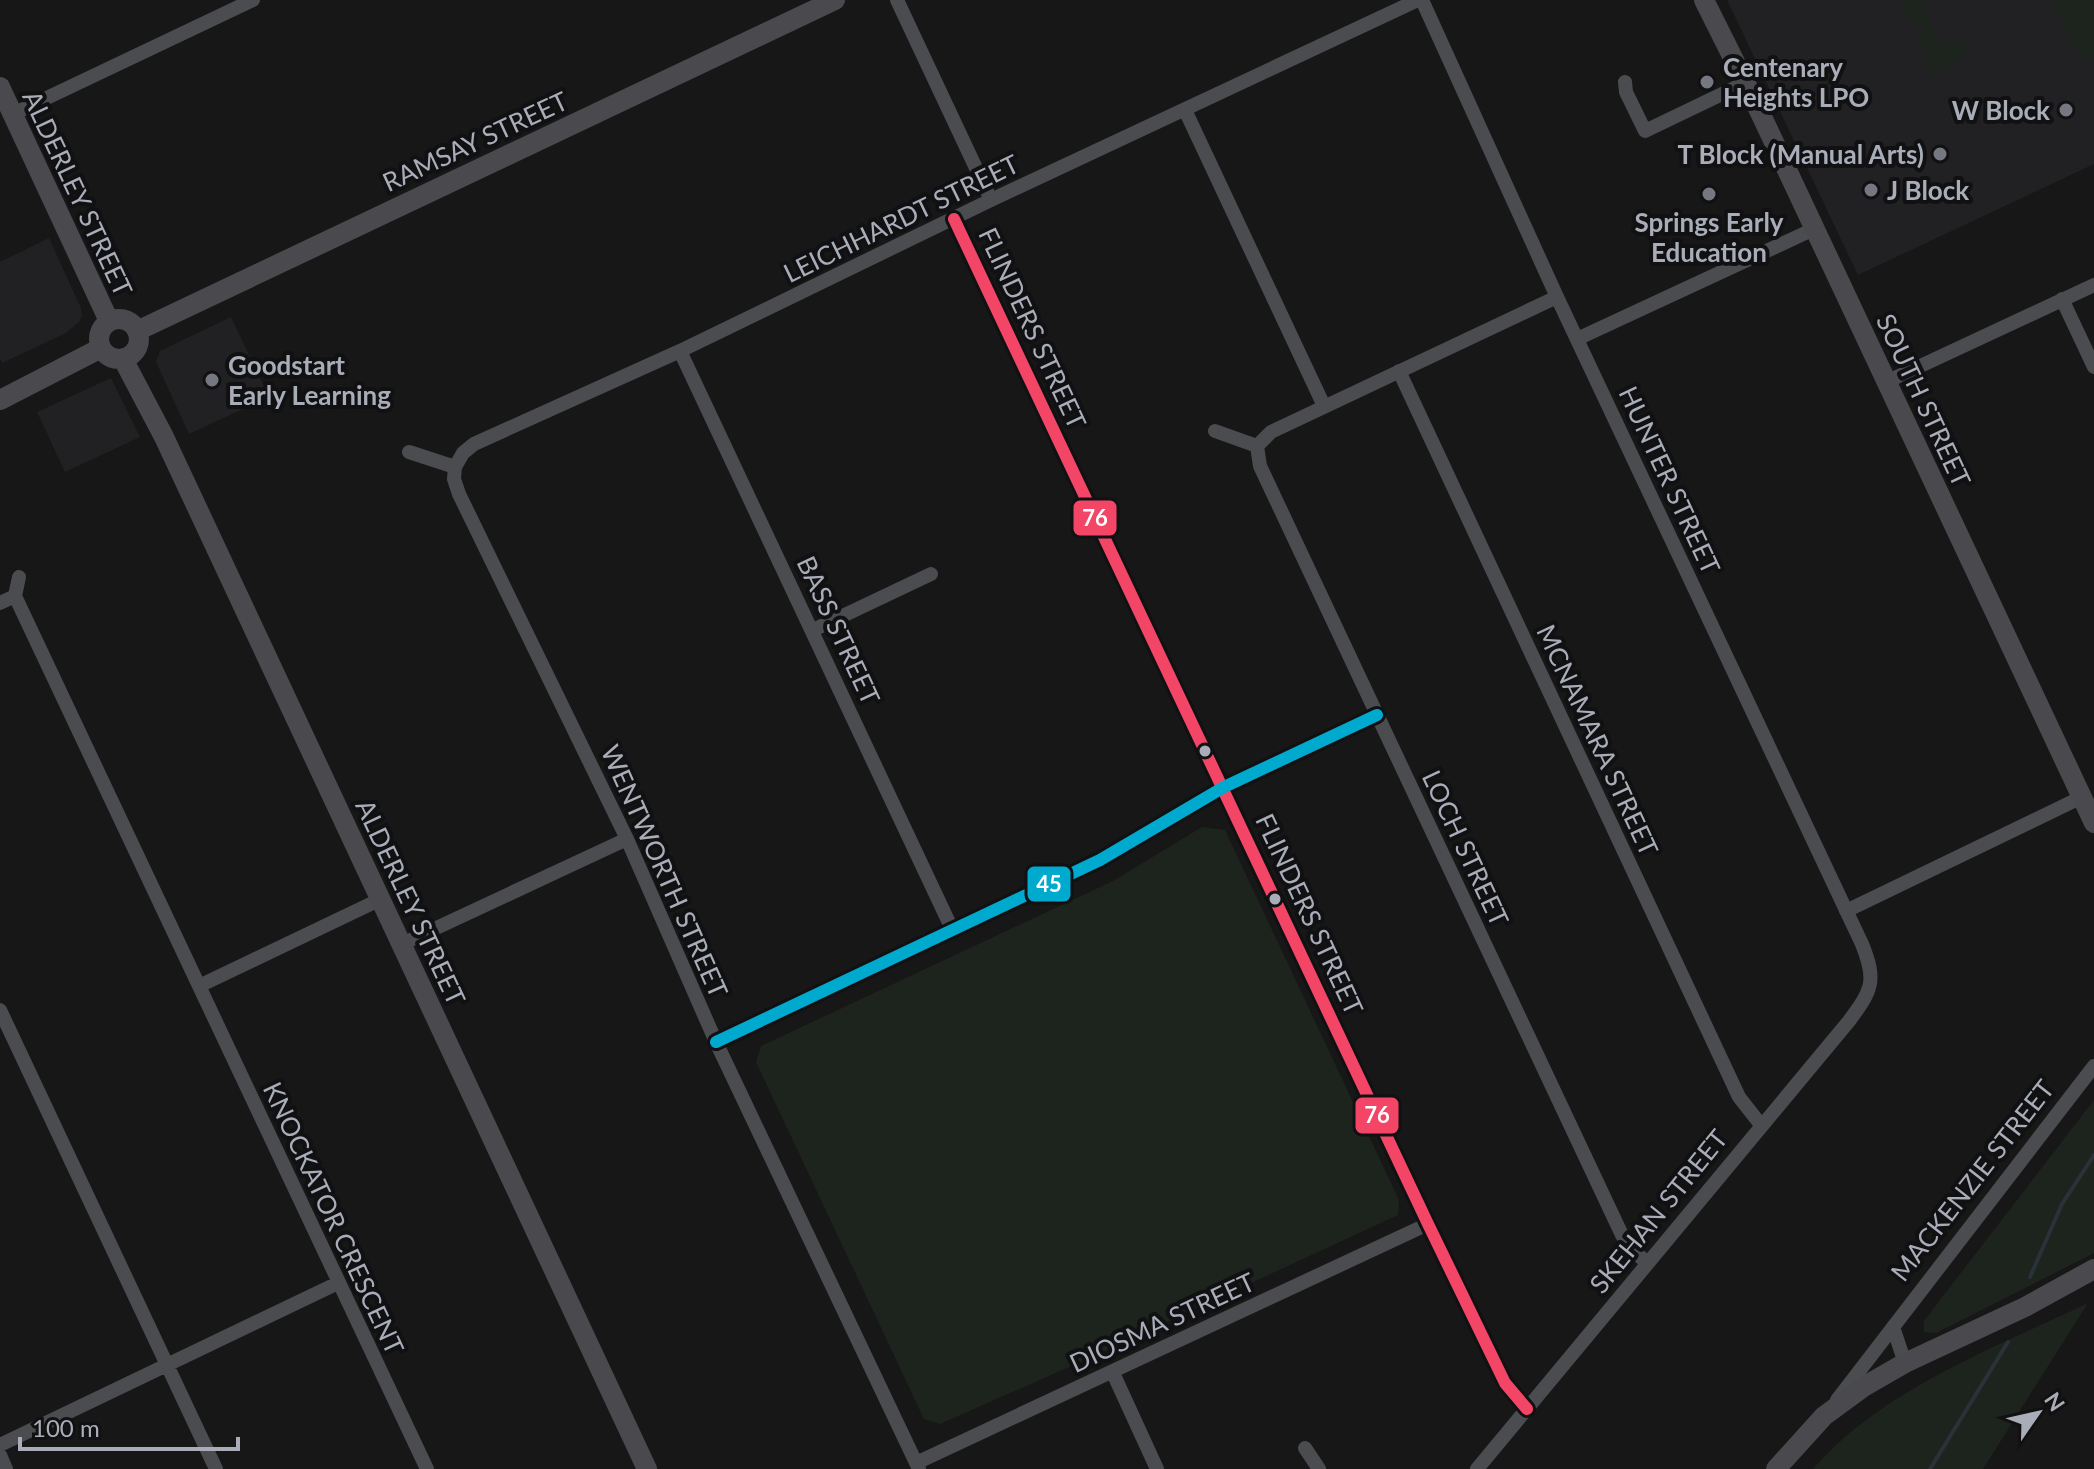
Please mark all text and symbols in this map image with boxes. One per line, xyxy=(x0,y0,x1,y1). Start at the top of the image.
place label: Centenary Heights LPO xyxy=(1723,51,1869,113)
marker: Centenary Heights LPO xyxy=(1698,73,1716,91)
street label: RAMSAY STREET xyxy=(377,84,573,198)
street label: ALDERLEY STREET xyxy=(16,85,140,301)
place label: W Block xyxy=(1952,94,2050,126)
marker: W Block xyxy=(2057,101,2075,119)
place label: T Block (Manual Arts) xyxy=(1677,138,1924,170)
marker: T Block (Manual Arts) xyxy=(1931,145,1949,163)
street label: LEICHHARDT STREET xyxy=(778,147,1024,289)
place label: J Block xyxy=(1887,174,1969,206)
marker: J Block xyxy=(1862,181,1880,199)
marker: Springs Early Education xyxy=(1700,185,1718,203)
place label: Springs Early Education xyxy=(1634,206,1784,268)
street label: FLINDERS STREET xyxy=(972,222,1094,434)
street label: SOUTH STREET xyxy=(1870,308,1978,492)
place label: Goodstart Early Learning xyxy=(228,349,391,411)
marker: Goodstart Early Learning xyxy=(203,371,221,389)
street label: HUNTER STREET xyxy=(1613,381,1727,579)
line badge: 76 xyxy=(1072,499,1118,537)
text: 76 xyxy=(1082,504,1108,531)
street label: BASS STREET xyxy=(791,551,887,709)
street label: MCNAMARA STREET xyxy=(1530,619,1666,861)
street label: WENTWORTH STREET xyxy=(595,740,735,1002)
unlabelled marker xyxy=(1197,743,1213,759)
street label: LOCH STREET xyxy=(1416,765,1516,931)
street label: ALDERLEY STREET xyxy=(349,794,473,1010)
street label: FLINDERS STREET xyxy=(1249,808,1371,1020)
line badge: 45 xyxy=(1026,865,1072,903)
text: 45 xyxy=(1036,870,1062,897)
unlabelled marker xyxy=(1267,891,1283,907)
street label: MACKENZIE STREET xyxy=(1884,1073,2060,1287)
street label: KNOCKATOR CRESCENT xyxy=(257,1077,411,1359)
line badge: 76 xyxy=(1354,1096,1400,1135)
text: 76 xyxy=(1364,1101,1390,1128)
street label: SKEHAN STREET xyxy=(1582,1123,1734,1299)
street label: DIOSMA STREET xyxy=(1064,1265,1260,1379)
north arrow xyxy=(1998,1373,2078,1453)
text: N xyxy=(2039,1387,2071,1416)
scale bar xyxy=(20,1401,238,1451)
text: 100 m xyxy=(32,1413,100,1442)

